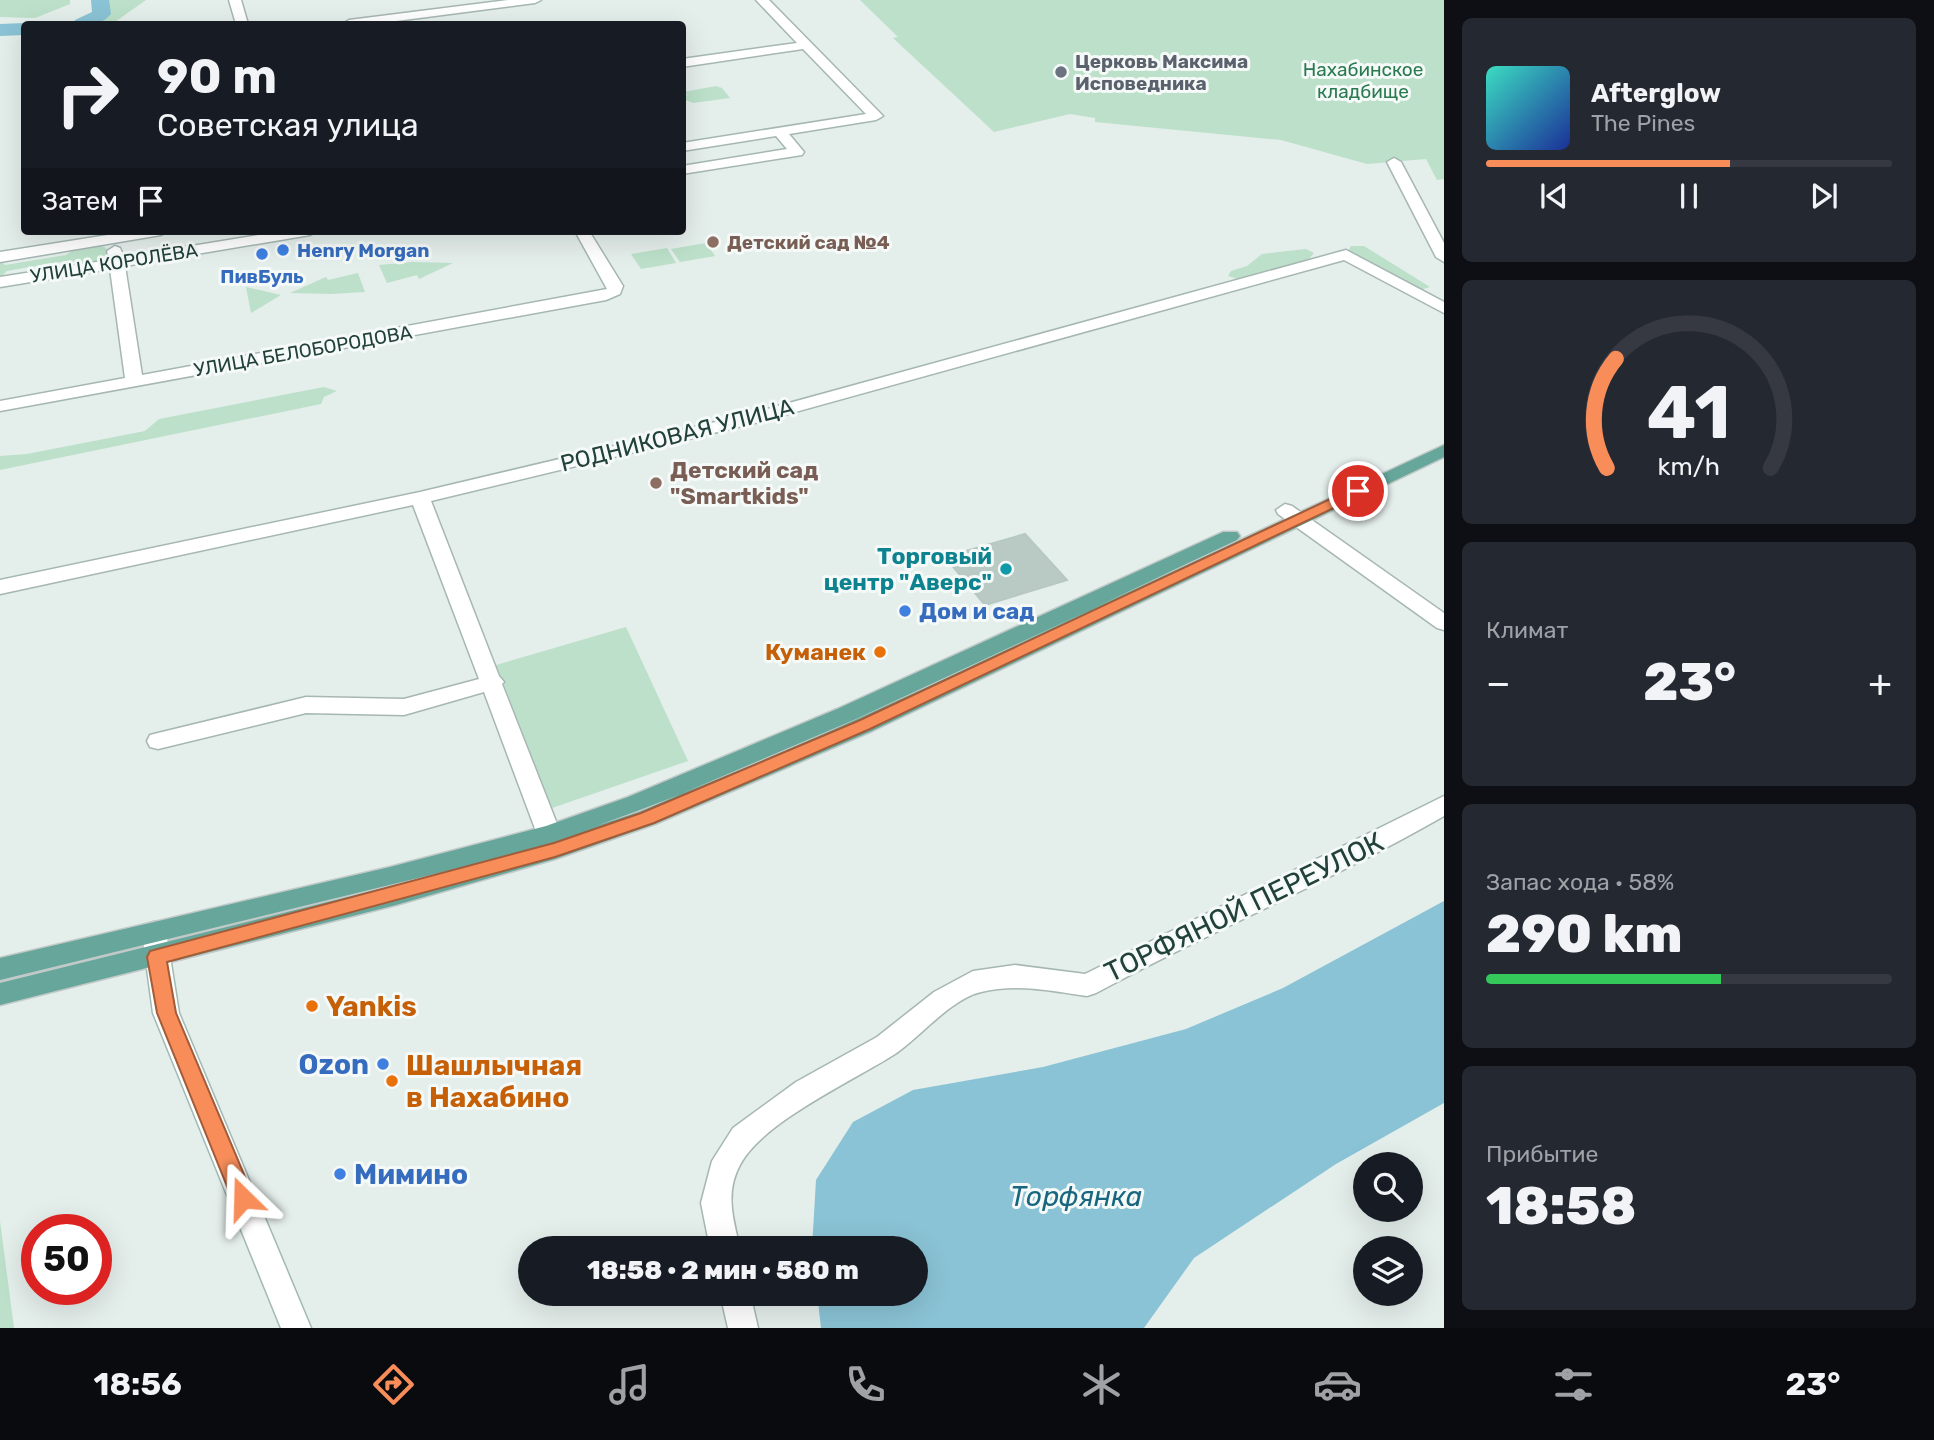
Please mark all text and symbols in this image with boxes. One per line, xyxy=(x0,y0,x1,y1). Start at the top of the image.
text: 90 m xyxy=(157,47,277,105)
icon: right xyxy=(42,49,133,140)
place label: Церковь Максима Исповедника xyxy=(1075,50,1248,95)
park label: Нахабинское кладбище xyxy=(1303,58,1423,103)
marker: Церковь Максима Исповедника xyxy=(1053,64,1069,80)
text: Afterglow xyxy=(1591,78,1721,109)
text: Советская улица xyxy=(157,106,419,144)
text: The Pines xyxy=(1591,109,1695,137)
icon: previous xyxy=(1535,177,1573,215)
icon: pause xyxy=(1670,177,1708,215)
icon: next xyxy=(1805,177,1843,215)
icon: arrive xyxy=(132,182,170,220)
text: Затем xyxy=(42,186,118,217)
place label: Детский сад №4 xyxy=(727,231,890,254)
marker: Детский сад №4 xyxy=(705,234,721,250)
street label: УЛИЦА КОРОЛЁВА xyxy=(29,238,200,288)
place label: Henry Morgan xyxy=(297,239,430,262)
marker: Henry Morgan xyxy=(275,242,291,258)
marker: ПивБуль xyxy=(254,246,270,262)
place label: ПивБуль xyxy=(220,265,304,288)
street label: УЛИЦА БЕЛОБОРОДОВА xyxy=(192,320,414,382)
text: 41 xyxy=(1647,370,1731,456)
street label: РОДНИКОВАЯ УЛИЦА xyxy=(557,392,797,478)
text: km/h xyxy=(1658,452,1720,481)
place label: Детский сад "Smartkids" xyxy=(670,456,818,510)
pin xyxy=(1328,461,1388,521)
icon: arrive xyxy=(1339,472,1377,510)
marker: Детский сад "Smartkids" xyxy=(648,475,664,491)
place label: Торговый центр "Аверс" xyxy=(824,542,992,596)
marker: Торговый центр "Аверс" xyxy=(998,561,1014,577)
place label: Дом и сад xyxy=(919,597,1034,625)
marker: Дом и сад xyxy=(897,603,913,619)
text: Климат xyxy=(1486,616,1568,644)
place label: Куманек xyxy=(765,638,866,666)
marker: Куманек xyxy=(872,644,888,660)
text: 23° xyxy=(1643,651,1736,713)
text: − xyxy=(1486,660,1511,706)
text: + xyxy=(1868,660,1892,706)
street label: ТОРФЯНОЙ ПЕРЕУЛОК xyxy=(1099,825,1389,989)
text: Запас хода · 58% xyxy=(1486,868,1674,896)
text: 290 km xyxy=(1486,903,1683,965)
place label: Yankis xyxy=(326,990,417,1023)
marker: Yankis xyxy=(304,998,320,1014)
place label: Ozon xyxy=(299,1048,369,1081)
place label: Шашлычная в Нахабино xyxy=(406,1049,582,1114)
marker: Ozon xyxy=(375,1056,391,1072)
marker: Шашлычная в Нахабино xyxy=(384,1073,400,1089)
text: Прибытие xyxy=(1486,1140,1598,1168)
map controls xyxy=(1353,1152,1423,1306)
button: search xyxy=(1353,1152,1423,1222)
place label: Мимино xyxy=(354,1158,468,1191)
position arrow xyxy=(206,1161,280,1235)
marker: Мимино xyxy=(332,1166,348,1182)
text: 18:58 xyxy=(1486,1175,1636,1237)
water label: Торфянка xyxy=(1010,1180,1142,1213)
speed limit sign: 50 xyxy=(21,1214,112,1305)
button: layers xyxy=(1353,1236,1423,1306)
text: 18:58 · 2 мин · 580 m xyxy=(587,1255,859,1286)
icon: directions xyxy=(369,1360,418,1409)
icon: music xyxy=(605,1360,654,1409)
icon: phone xyxy=(841,1360,890,1409)
icon: climate xyxy=(1077,1360,1126,1409)
icon: car xyxy=(1313,1360,1362,1409)
icon: filters xyxy=(1549,1360,1598,1409)
text: 18:56 xyxy=(94,1365,182,1403)
text: 23° xyxy=(1785,1365,1840,1403)

